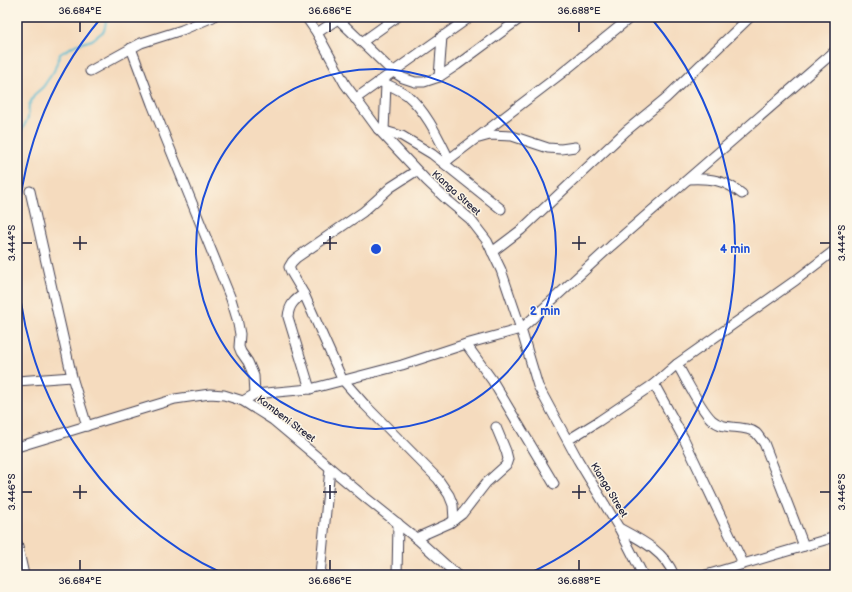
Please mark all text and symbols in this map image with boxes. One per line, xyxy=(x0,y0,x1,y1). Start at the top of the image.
text: 36.684°E xyxy=(58,5,102,17)
text: 36.686°E xyxy=(308,5,352,17)
text: 36.688°E xyxy=(557,5,601,17)
street label: Kianga Street xyxy=(429,168,483,218)
text: 3.444°S xyxy=(6,225,18,261)
text: 3.444°S xyxy=(836,225,848,261)
centre of rings xyxy=(369,242,383,256)
text: 4 min xyxy=(720,242,750,257)
text: 2 min xyxy=(530,304,560,319)
street label: Kombeni Street xyxy=(254,393,318,445)
street label: Kianga Street xyxy=(588,461,630,519)
text: 3.446°S xyxy=(6,474,18,510)
text: 3.446°S xyxy=(836,474,848,510)
text: 36.684°E xyxy=(58,575,102,587)
text: 36.686°E xyxy=(308,575,352,587)
text: 36.688°E xyxy=(557,575,601,587)

